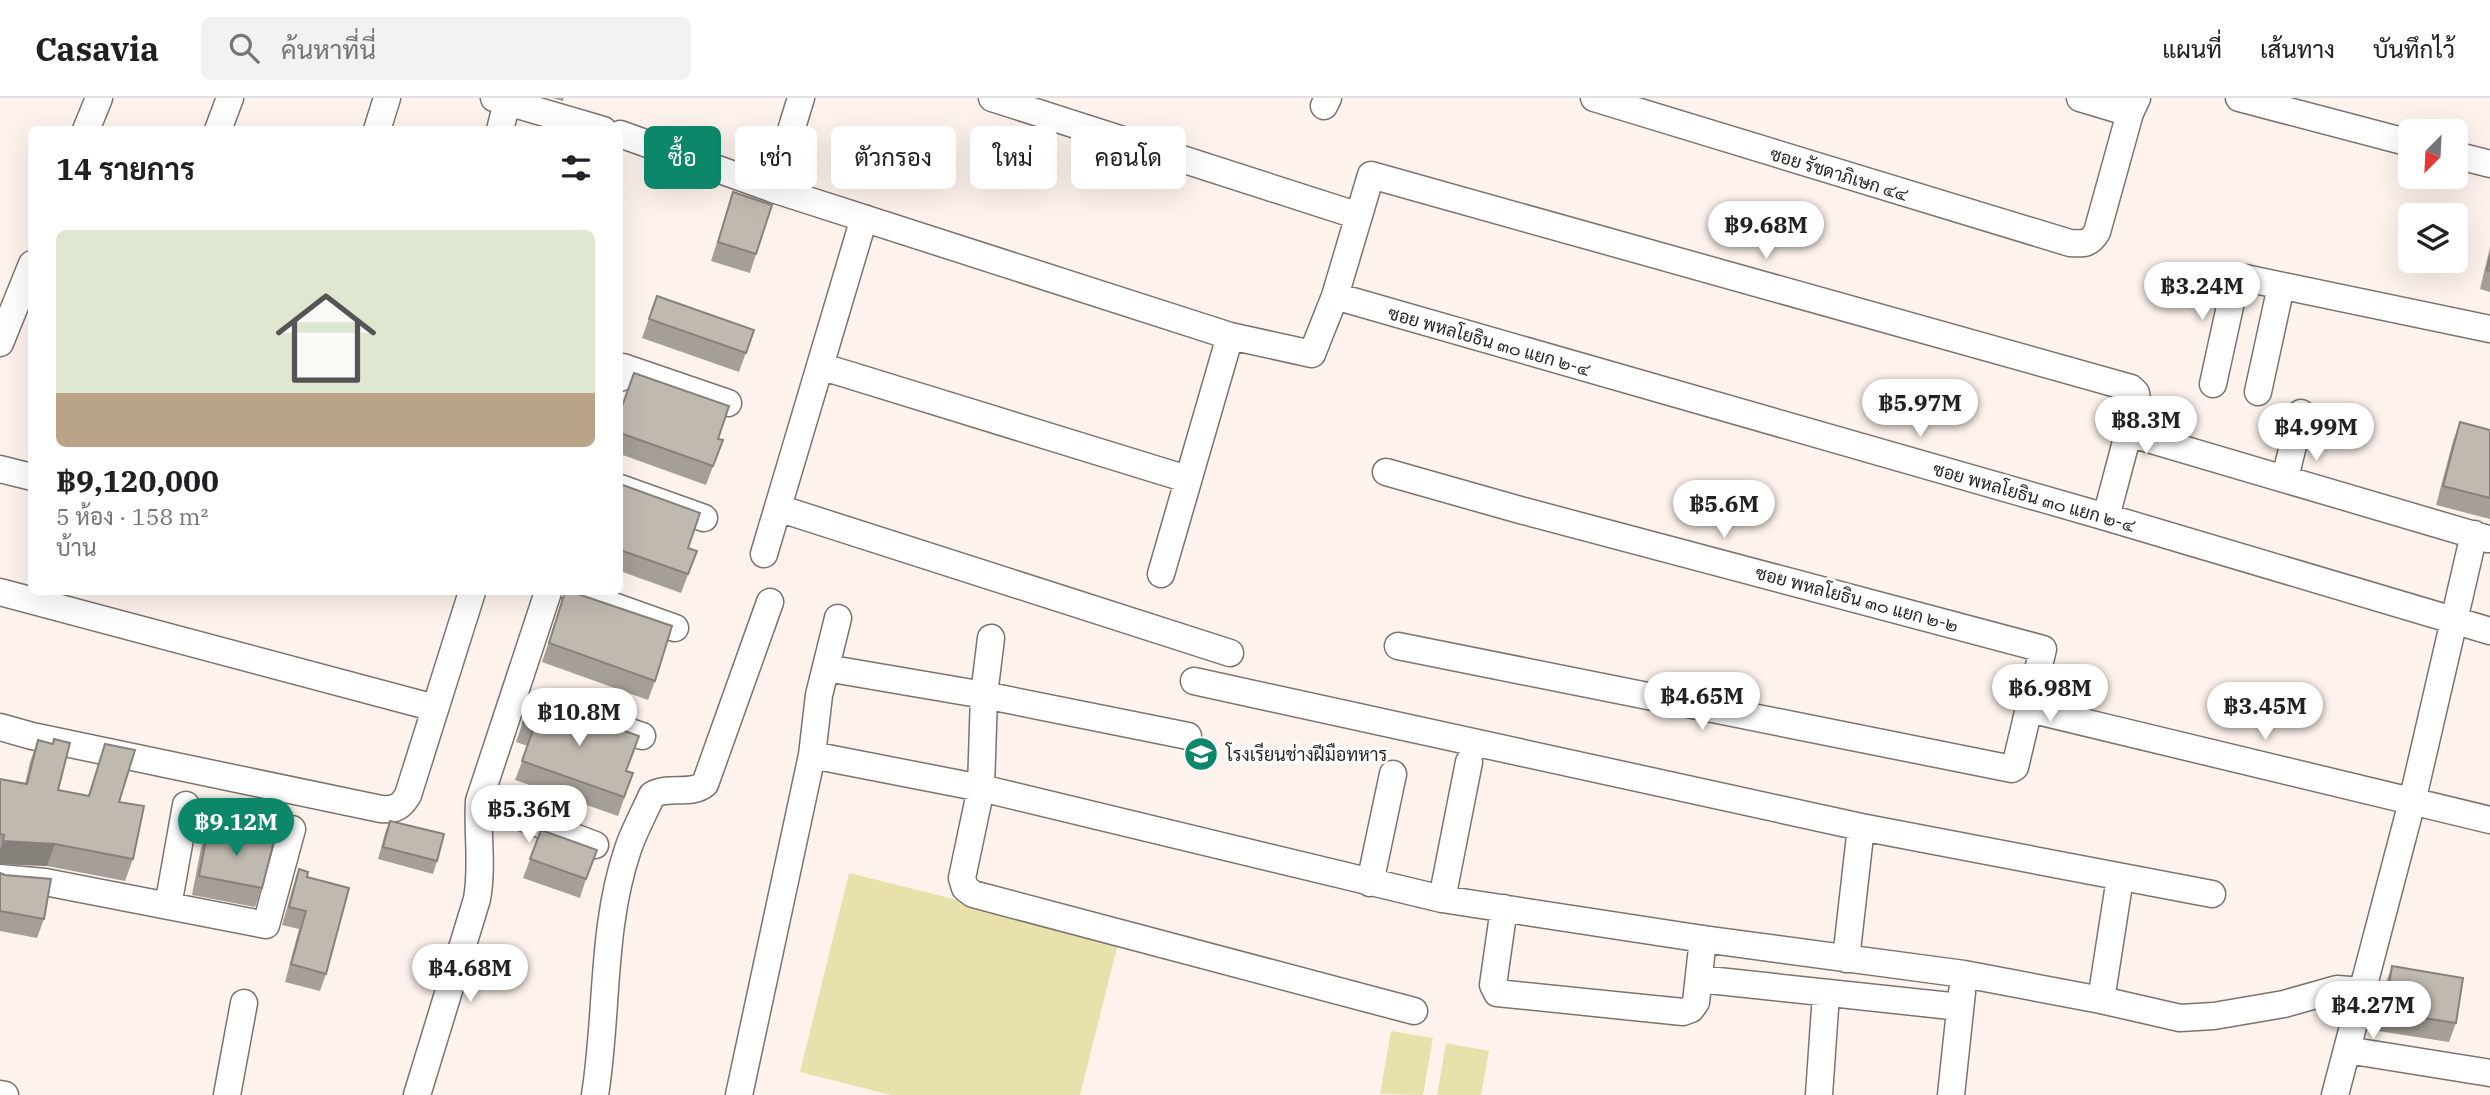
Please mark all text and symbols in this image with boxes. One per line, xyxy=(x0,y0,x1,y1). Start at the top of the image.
search box xyxy=(201,17,691,80)
text: Casavia xyxy=(35,27,159,70)
icon: search xyxy=(225,29,263,67)
text: ค้นหาที่นี่ xyxy=(281,32,376,66)
text: แผนที่ xyxy=(2162,33,2222,65)
text: เส้นทาง xyxy=(2260,33,2335,65)
text: บันทึกไว้ xyxy=(2373,33,2455,65)
north arrow xyxy=(2398,119,2468,189)
map controls xyxy=(2398,119,2468,273)
chip: ซื้อ xyxy=(644,126,721,189)
chip: เช่า xyxy=(735,126,817,189)
chip: ตัวกรอง xyxy=(831,126,956,189)
chip: ใหม่ xyxy=(970,126,1057,189)
chip: คอนโด xyxy=(1071,126,1186,189)
street label: ซอย รัชดาภิเษก ๔๔ xyxy=(1767,142,1911,206)
text: 14 รายการ xyxy=(56,149,195,188)
icon: filters xyxy=(557,149,595,187)
pin: ฿9.68M xyxy=(1709,202,1823,261)
button: layers xyxy=(2398,203,2468,273)
text: ฿9.68M xyxy=(1724,209,1808,239)
pin: ฿3.24M xyxy=(2145,262,2259,322)
text: ฿3.24M xyxy=(2160,270,2244,300)
icon: home xyxy=(263,275,389,401)
street label: ซอย พหลโยธิน ๓๐ แยก ๒-๔ xyxy=(1385,300,1594,381)
pin: ฿5.97M xyxy=(1863,380,1977,439)
text: ฿5.97M xyxy=(1878,387,1962,417)
pin: ฿8.3M xyxy=(2097,396,2195,456)
text: ฿8.3M xyxy=(2111,404,2181,434)
pin: ฿4.99M xyxy=(2259,404,2373,463)
text: ฿4.99M xyxy=(2274,411,2358,441)
street label: ซอย พหลโยธิน ๓๐ แยก ๒-๔ xyxy=(1930,456,2139,537)
text: ฿9,120,000 xyxy=(56,461,219,500)
pin: ฿5.6M xyxy=(1675,480,1773,540)
text: ฿5.6M xyxy=(1689,488,1759,518)
text: 5 ห้อง · 158 m² xyxy=(56,501,208,531)
text: บ้าน xyxy=(56,532,97,562)
street label: ซอย พหลโยธิน ๓๐ แยก ๒-๒ xyxy=(1753,560,1961,637)
pin: ฿6.98M xyxy=(1993,664,2107,724)
pin: ฿4.65M xyxy=(1645,672,1759,732)
text: ฿6.98M xyxy=(2008,672,2092,702)
text: ฿4.65M xyxy=(1660,680,1744,710)
pin: ฿3.45M xyxy=(2208,682,2322,742)
pin: ฿10.8M xyxy=(522,688,636,748)
text: ฿3.45M xyxy=(2223,690,2307,720)
text: ฿10.8M xyxy=(537,696,621,726)
school or university icon: โรงเรียนช่างฝีมือทหาร xyxy=(1182,735,1220,773)
place label: โรงเรียนช่างฝีมือทหาร xyxy=(1225,742,1387,766)
pin: ฿5.36M xyxy=(472,786,586,845)
text: ฿5.36M xyxy=(487,793,571,823)
pin: ฿9.12M xyxy=(179,798,293,858)
text: ฿9.12M xyxy=(194,806,278,836)
pin: ฿4.68M xyxy=(413,944,527,1004)
text: ฿4.68M xyxy=(428,952,512,982)
pin: ฿4.27M xyxy=(2316,982,2430,1041)
text: ฿4.27M xyxy=(2331,989,2415,1019)

